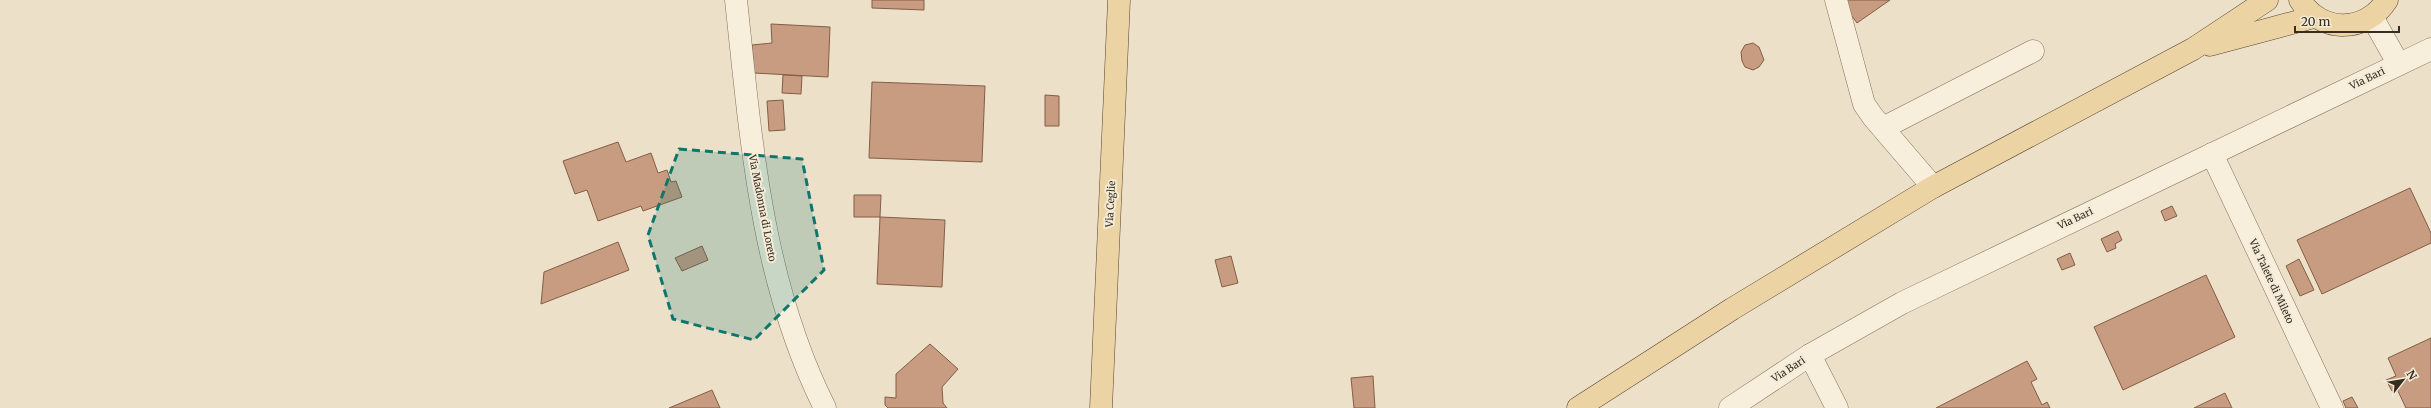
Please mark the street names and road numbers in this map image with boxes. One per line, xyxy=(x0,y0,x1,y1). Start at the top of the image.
street label: Via Bari xyxy=(2347,64,2387,93)
street label: Via Madonna di Loreto xyxy=(746,153,779,263)
street label: Via Ceglie xyxy=(1103,180,1118,229)
street label: Via Bari xyxy=(2054,205,2095,233)
street label: Via Talete di Mileto xyxy=(2246,236,2297,326)
street label: Via Bari xyxy=(1768,354,1808,386)

